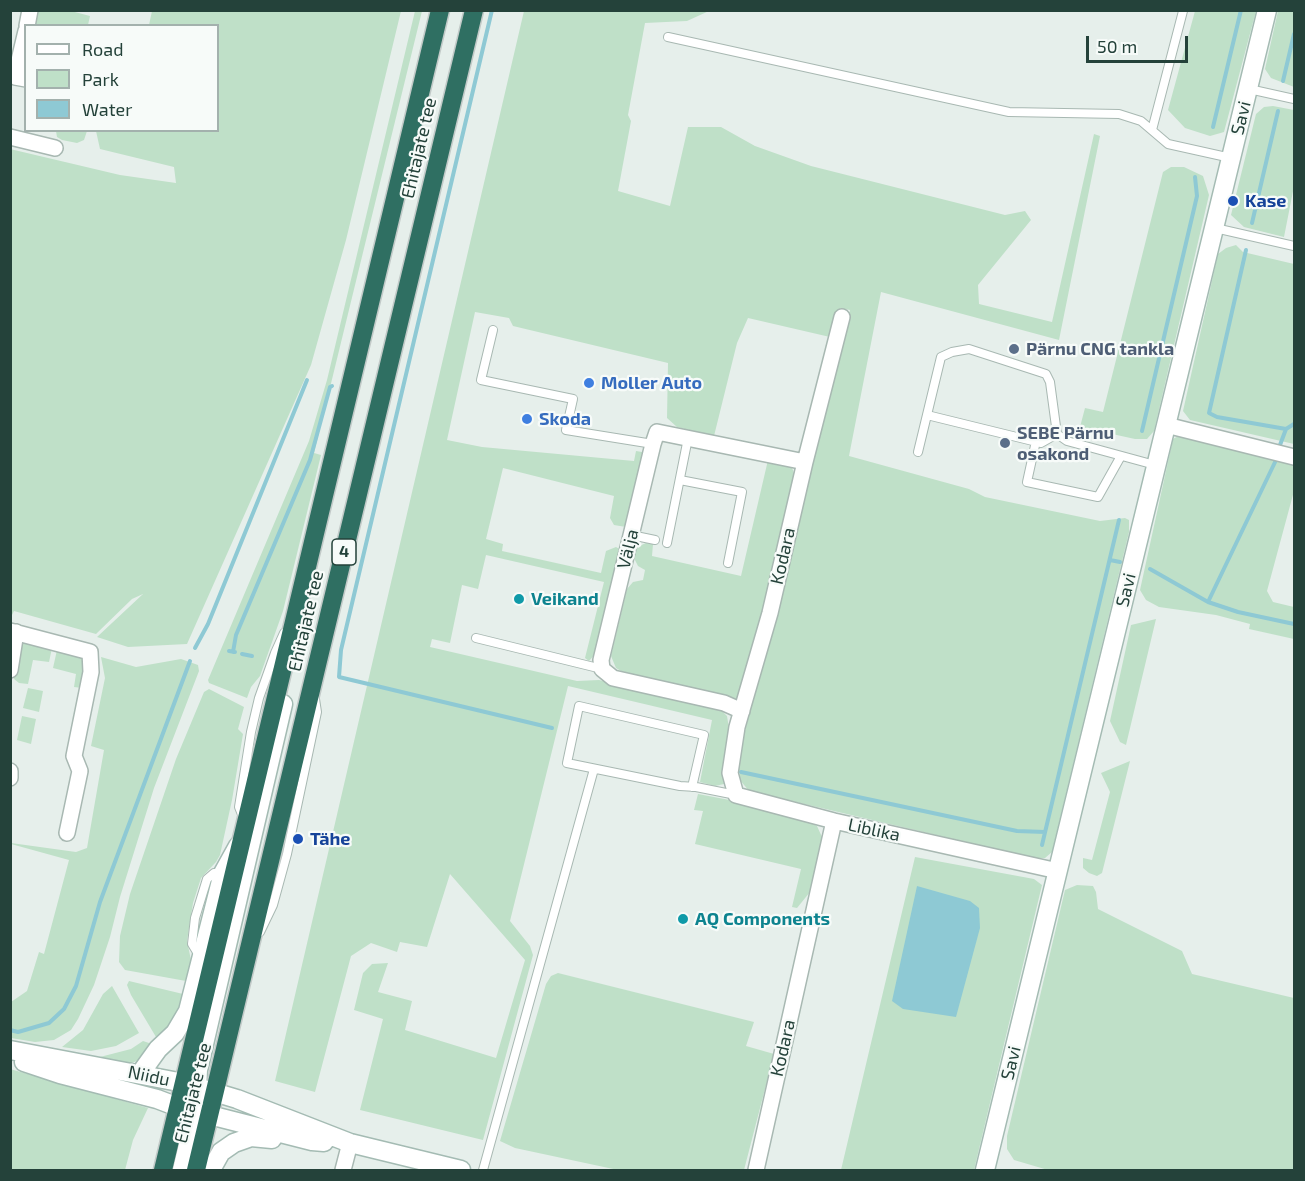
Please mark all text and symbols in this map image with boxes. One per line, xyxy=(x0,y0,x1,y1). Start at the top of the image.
legend xyxy=(24,24,219,132)
scale bar xyxy=(1089,24,1191,62)
text: 50 m xyxy=(1097,35,1137,57)
text: Road xyxy=(82,38,123,60)
text: Park xyxy=(82,68,119,90)
street label: Ehitajate tee xyxy=(397,95,441,201)
text: Water xyxy=(82,98,132,120)
street label: Savi xyxy=(1226,99,1256,137)
place label: Kase xyxy=(1245,190,1286,212)
marker: Kase xyxy=(1226,194,1240,208)
place label: Pärnu CNG tankla xyxy=(1026,338,1174,360)
marker: Pärnu CNG tankla xyxy=(1007,342,1021,356)
place label: Moller Auto xyxy=(601,372,702,394)
marker: Moller Auto xyxy=(582,376,596,390)
place label: Skoda xyxy=(539,408,591,430)
marker: Skoda xyxy=(520,412,534,426)
place label: SEBE Pärnu osakond xyxy=(1017,422,1114,464)
marker: SEBE Pärnu osakond xyxy=(998,436,1012,450)
street label: Kodara xyxy=(766,525,800,587)
street label: Välja xyxy=(613,527,643,571)
road number: 4 xyxy=(332,539,356,565)
street label: Ehitajate tee xyxy=(284,568,328,674)
street label: Savi xyxy=(1111,571,1141,609)
place label: Veikand xyxy=(531,588,599,610)
marker: Veikand xyxy=(512,592,526,606)
street label: Liblika xyxy=(846,814,902,846)
place label: Tähe xyxy=(310,828,350,850)
marker: Tähe xyxy=(291,832,305,846)
place label: AQ Components xyxy=(695,908,830,930)
marker: AQ Components xyxy=(676,912,690,926)
street label: Kodara xyxy=(766,1017,800,1079)
street label: Ehitajate tee xyxy=(170,1040,216,1146)
street label: Savi xyxy=(996,1044,1026,1082)
street label: Niidu xyxy=(126,1061,172,1091)

